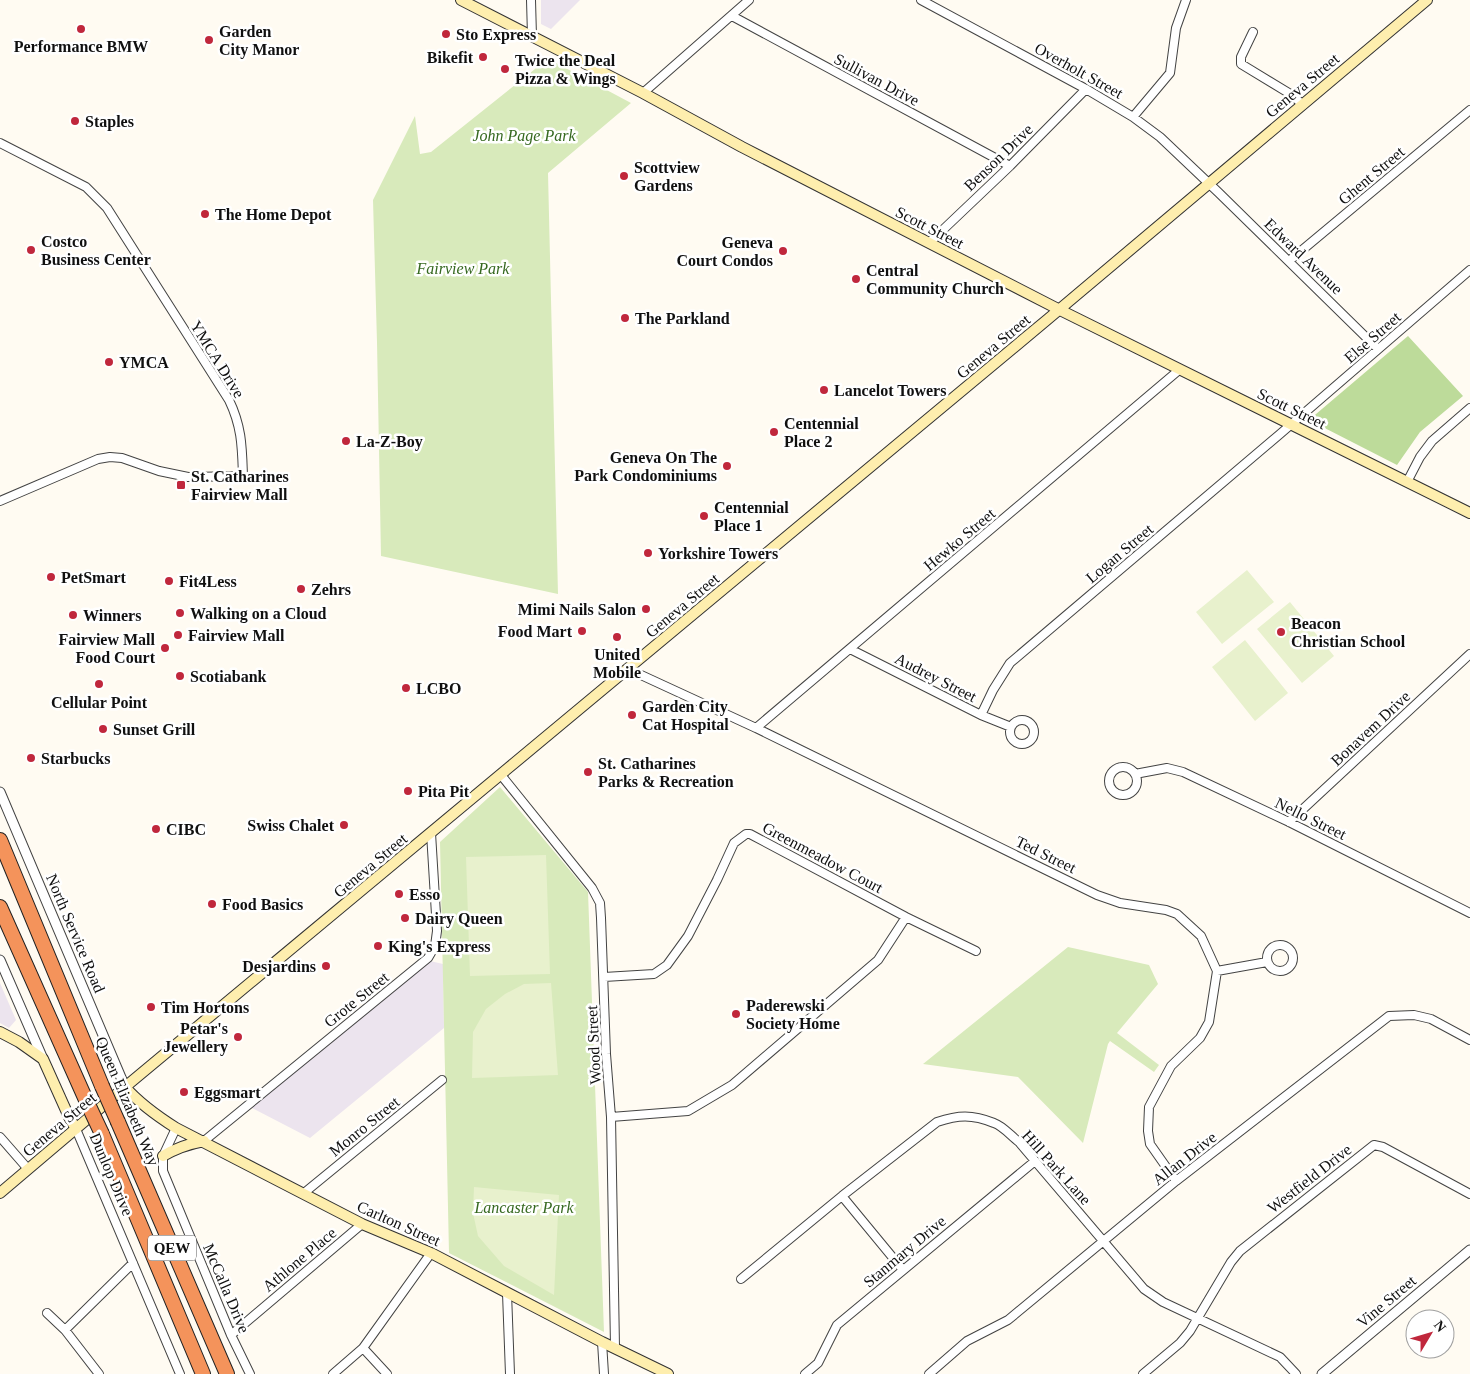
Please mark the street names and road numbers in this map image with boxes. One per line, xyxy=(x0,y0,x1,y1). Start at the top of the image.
street label: Overholt Street xyxy=(1032,39,1126,102)
street label: Sullivan Drive xyxy=(831,50,922,109)
street label: Geneva Street xyxy=(1262,50,1343,121)
street label: Benson Drive xyxy=(961,121,1036,194)
street label: Ghent Street xyxy=(1335,143,1408,208)
street label: Scott Street xyxy=(893,203,967,252)
street label: Edward Avenue xyxy=(1261,215,1346,298)
street label: Else Street xyxy=(1341,308,1404,366)
street label: Geneva Street xyxy=(953,311,1034,382)
street label: YMCA Drive xyxy=(187,318,248,401)
street label: Scott Street xyxy=(1255,385,1329,433)
street label: Hewko Street xyxy=(920,504,999,574)
street label: Logan Street xyxy=(1082,520,1157,587)
street label: Geneva Street xyxy=(642,570,723,641)
street label: Audrey Street xyxy=(892,650,980,706)
street label: Bonavem Drive xyxy=(1327,687,1413,769)
street label: Nello Street xyxy=(1273,794,1350,843)
street label: Greenmeadow Court xyxy=(760,819,886,897)
street label: Geneva Street xyxy=(330,830,411,901)
street label: Ted Street xyxy=(1013,833,1079,877)
street label: North Service Road xyxy=(43,871,108,995)
street label: Grote Street xyxy=(321,968,392,1030)
street label: Wood Street xyxy=(583,1004,604,1085)
street label: Queen Elizabeth Way xyxy=(92,1034,162,1169)
street label: Geneva Street xyxy=(19,1089,100,1160)
street label: Monro Street xyxy=(326,1093,403,1160)
street label: Hill Park Lane xyxy=(1019,1127,1094,1208)
street label: Allan Drive xyxy=(1149,1128,1219,1188)
street label: Dunlop Drive xyxy=(86,1130,137,1219)
street label: Westfield Drive xyxy=(1264,1140,1354,1216)
street label: Carlton Street xyxy=(355,1198,444,1250)
street label: Stanmary Drive xyxy=(860,1212,949,1291)
street label: Athlone Place xyxy=(259,1224,339,1295)
road number: QEW xyxy=(148,1236,196,1260)
street label: McCalla Drive xyxy=(200,1241,253,1335)
street label: Vine Street xyxy=(1353,1272,1420,1331)

